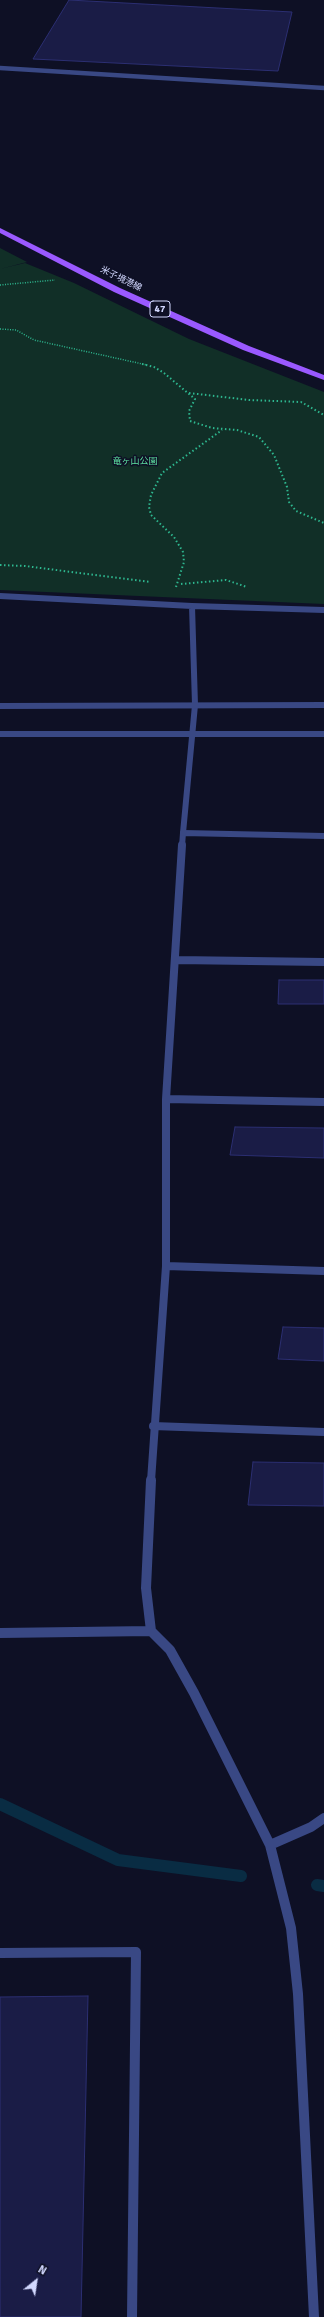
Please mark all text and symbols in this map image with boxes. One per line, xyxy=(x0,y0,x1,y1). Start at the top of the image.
street label: 米子境港線 xyxy=(98,264,144,294)
road number: 47 xyxy=(150,301,170,317)
park label: 竜ヶ山公園 xyxy=(113,457,157,467)
north arrow xyxy=(16,2261,56,2301)
text: N xyxy=(36,2263,49,2278)

